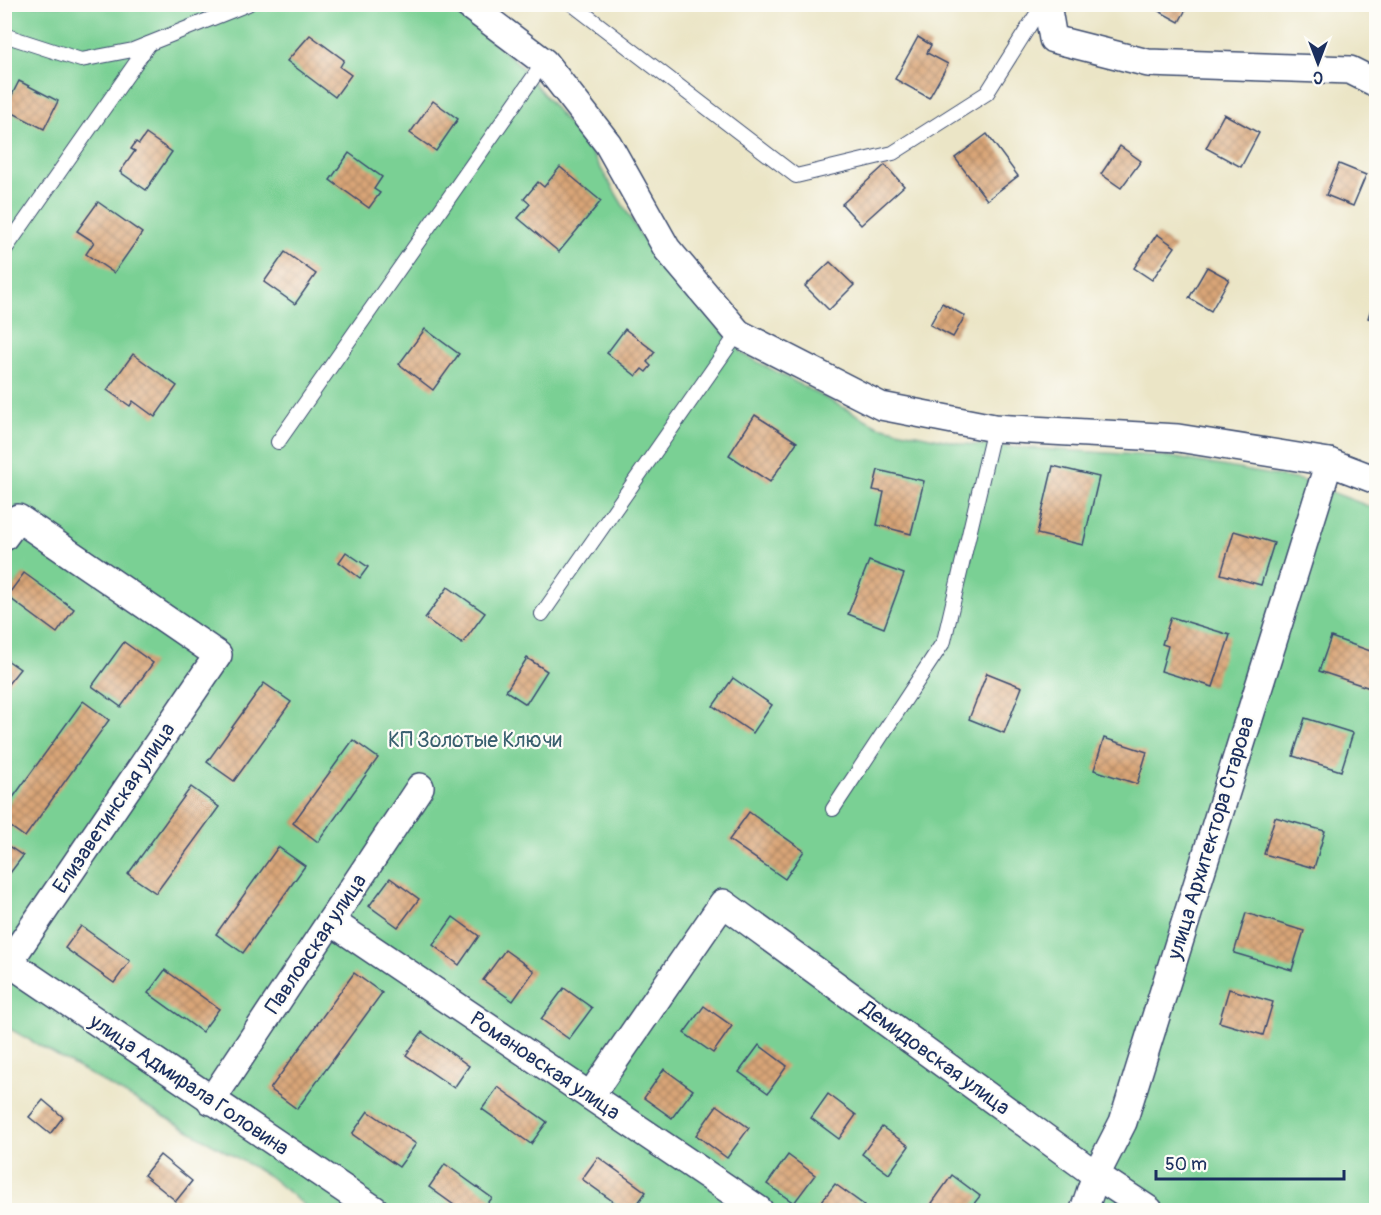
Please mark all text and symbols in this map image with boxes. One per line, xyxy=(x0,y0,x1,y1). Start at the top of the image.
north arrow xyxy=(1288,33,1348,93)
text: С xyxy=(1313,67,1323,87)
street label: улица Архитектора Старова xyxy=(1161,713,1261,964)
street label: Елизаветинская улица xyxy=(47,717,181,899)
park label: КП Золотые Ключи xyxy=(388,727,562,754)
street label: Павловская улица xyxy=(259,869,373,1019)
street label: Демидовская улица xyxy=(854,994,1015,1121)
street label: Романовская улица xyxy=(465,1006,625,1126)
street label: улица Адмирала Головина xyxy=(83,1008,294,1162)
scale bar xyxy=(1156,1143,1344,1181)
text: 50 m xyxy=(1165,1153,1207,1176)

